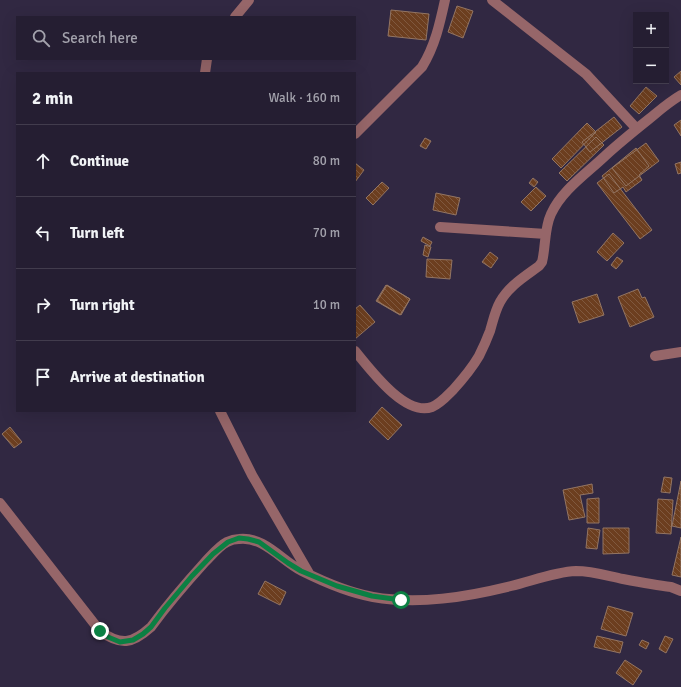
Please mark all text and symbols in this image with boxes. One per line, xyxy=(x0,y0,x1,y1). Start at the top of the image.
map controls xyxy=(633,12,669,84)
button: + xyxy=(633,12,669,48)
search box xyxy=(16,16,356,60)
icon: search xyxy=(30,27,52,49)
text: Search here xyxy=(62,29,138,47)
button: − xyxy=(633,48,669,84)
text: 2 min xyxy=(32,88,73,109)
text: Walk · 160 m xyxy=(269,90,340,106)
icon: ahead xyxy=(32,150,54,172)
text: Continue xyxy=(70,152,129,170)
text: 80 m xyxy=(313,153,340,169)
icon: left xyxy=(32,222,54,244)
text: Turn left xyxy=(70,224,124,242)
text: 70 m xyxy=(313,225,340,241)
icon: right xyxy=(32,294,54,316)
text: Turn right xyxy=(70,296,135,314)
text: 10 m xyxy=(313,297,340,313)
icon: arrive xyxy=(32,366,54,388)
text: Arrive at destination xyxy=(70,368,205,386)
route start xyxy=(392,591,410,609)
route end xyxy=(91,622,109,640)

